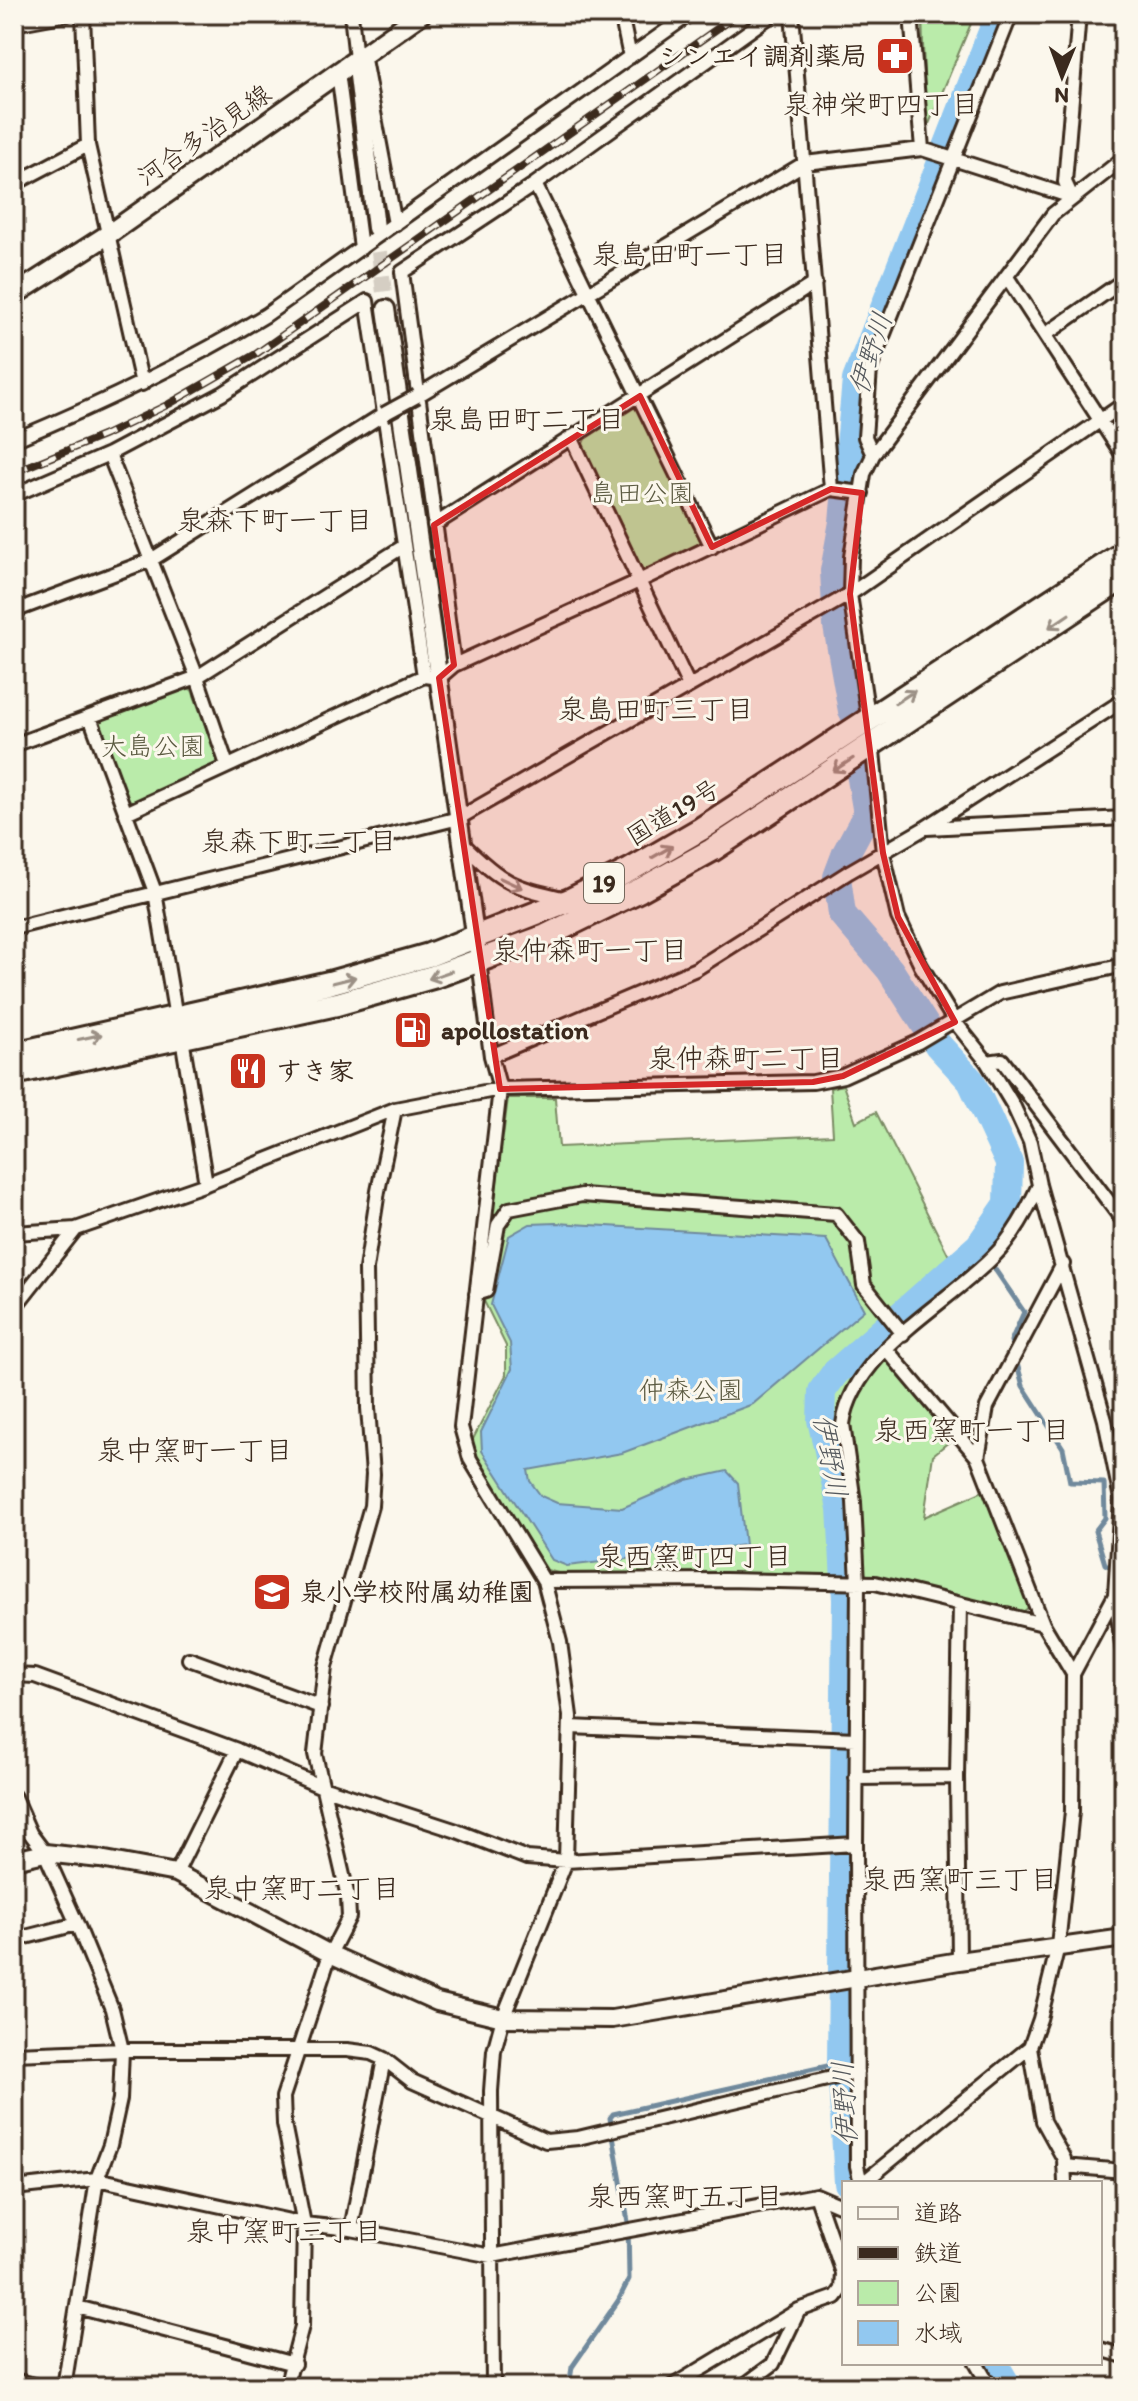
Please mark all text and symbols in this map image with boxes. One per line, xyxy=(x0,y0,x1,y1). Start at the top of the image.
pharmacy icon: シンエイ調剤薬局 xyxy=(874,35,916,77)
north arrow xyxy=(1022,36,1102,116)
place label: シンエイ調剤薬局 xyxy=(659,40,867,72)
street label: 河合多治見線 xyxy=(131,77,277,193)
text: N xyxy=(1054,82,1069,109)
district label: 泉神栄町四丁目 xyxy=(783,87,979,121)
district label: 泉島田町一丁目 xyxy=(592,237,788,271)
water label: 伊野川 xyxy=(841,308,899,398)
district label: 泉島田町二丁目 xyxy=(429,402,625,436)
park label: 島田公園 xyxy=(590,477,694,509)
district label: 泉森下町一丁目 xyxy=(177,503,373,537)
one-way arrow xyxy=(1049,613,1071,629)
one-way arrow xyxy=(893,689,915,705)
district label: 泉島田町三丁目 xyxy=(558,692,754,726)
park label: 大島公園 xyxy=(101,730,205,762)
one-way arrow xyxy=(832,758,855,774)
street label: 国道19号 xyxy=(620,772,726,852)
district label: 泉森下町二丁目 xyxy=(201,824,397,858)
one-way arrow xyxy=(650,844,673,860)
road number: 19 xyxy=(584,863,624,903)
one-way arrow xyxy=(498,876,522,891)
district label: 泉仲森町一丁目 xyxy=(492,933,688,967)
one-way arrow xyxy=(428,968,453,983)
one-way arrow xyxy=(330,971,356,986)
fuel station icon: apollostation xyxy=(392,1009,434,1051)
place label: apollostation xyxy=(441,1014,589,1046)
one-way arrow xyxy=(77,1029,102,1044)
district label: 泉仲森町二丁目 xyxy=(648,1041,844,1075)
restaurant icon: すき家 xyxy=(227,1050,269,1092)
place label: すき家 xyxy=(276,1055,354,1087)
park label: 仲森公園 xyxy=(639,1374,743,1406)
water label: 伊野川 xyxy=(807,1412,855,1500)
district label: 泉西窯町一丁目 xyxy=(874,1413,1070,1447)
district label: 泉中窯町一丁目 xyxy=(97,1433,293,1467)
district label: 泉西窯町四丁目 xyxy=(596,1539,792,1573)
school or university icon: 泉小学校附属幼稚園 xyxy=(251,1571,293,1613)
place label: 泉小学校附属幼稚園 xyxy=(300,1576,534,1608)
district label: 泉西窯町三丁目 xyxy=(862,1862,1058,1896)
district label: 泉中窯町二丁目 xyxy=(204,1871,400,1905)
water label: 伊野川 xyxy=(825,2060,863,2146)
district label: 泉西窯町五丁目 xyxy=(587,2179,783,2213)
legend xyxy=(842,2181,1102,2365)
text: 道路 xyxy=(914,2198,962,2227)
district label: 泉中窯町三丁目 xyxy=(186,2214,382,2248)
text: 鉄道 xyxy=(914,2238,962,2267)
text: 公園 xyxy=(914,2278,962,2307)
text: 水域 xyxy=(914,2318,962,2347)

